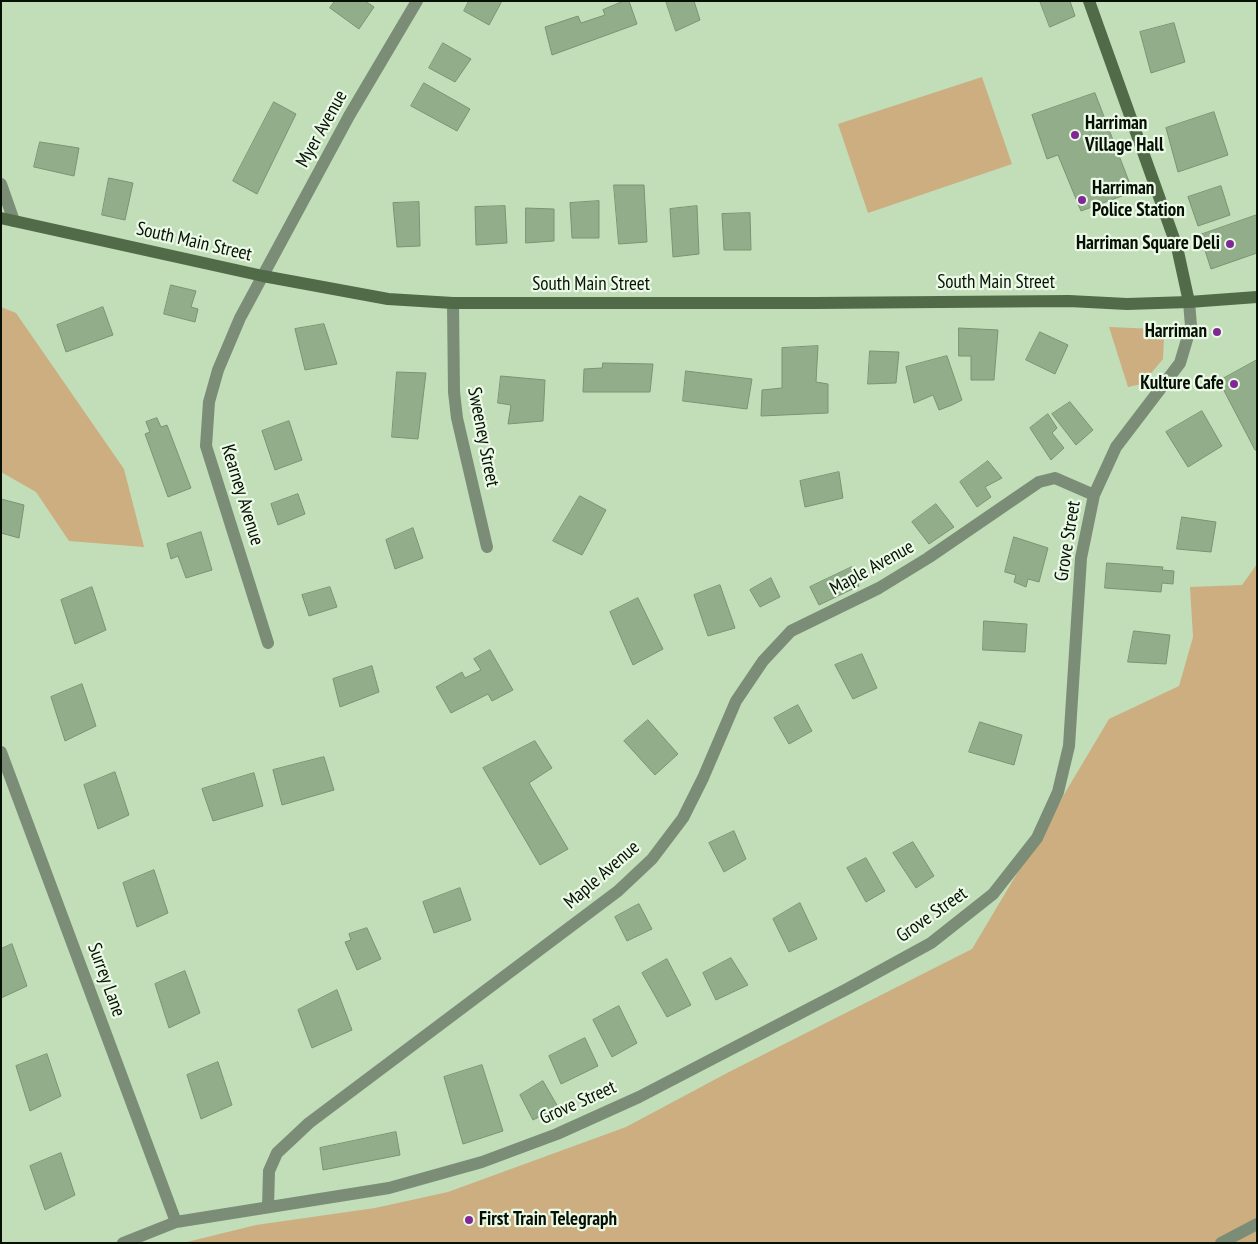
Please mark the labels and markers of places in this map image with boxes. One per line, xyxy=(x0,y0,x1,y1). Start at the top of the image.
place label: Harriman Village Hall xyxy=(1085,113,1164,157)
marker: Harriman Village Hall xyxy=(1069,129,1081,141)
place label: Harriman Police Station xyxy=(1092,178,1185,222)
marker: Harriman Police Station xyxy=(1076,194,1088,206)
place label: Harriman Square Deli xyxy=(1076,233,1220,255)
marker: Harriman Square Deli xyxy=(1224,238,1236,250)
place label: Harriman xyxy=(1145,321,1207,343)
marker: Harriman xyxy=(1211,326,1223,338)
place label: Kulture Cafe xyxy=(1140,373,1224,395)
marker: Kulture Cafe xyxy=(1228,378,1240,390)
place label: First Train Telegraph xyxy=(479,1209,617,1231)
marker: First Train Telegraph xyxy=(463,1214,475,1226)

